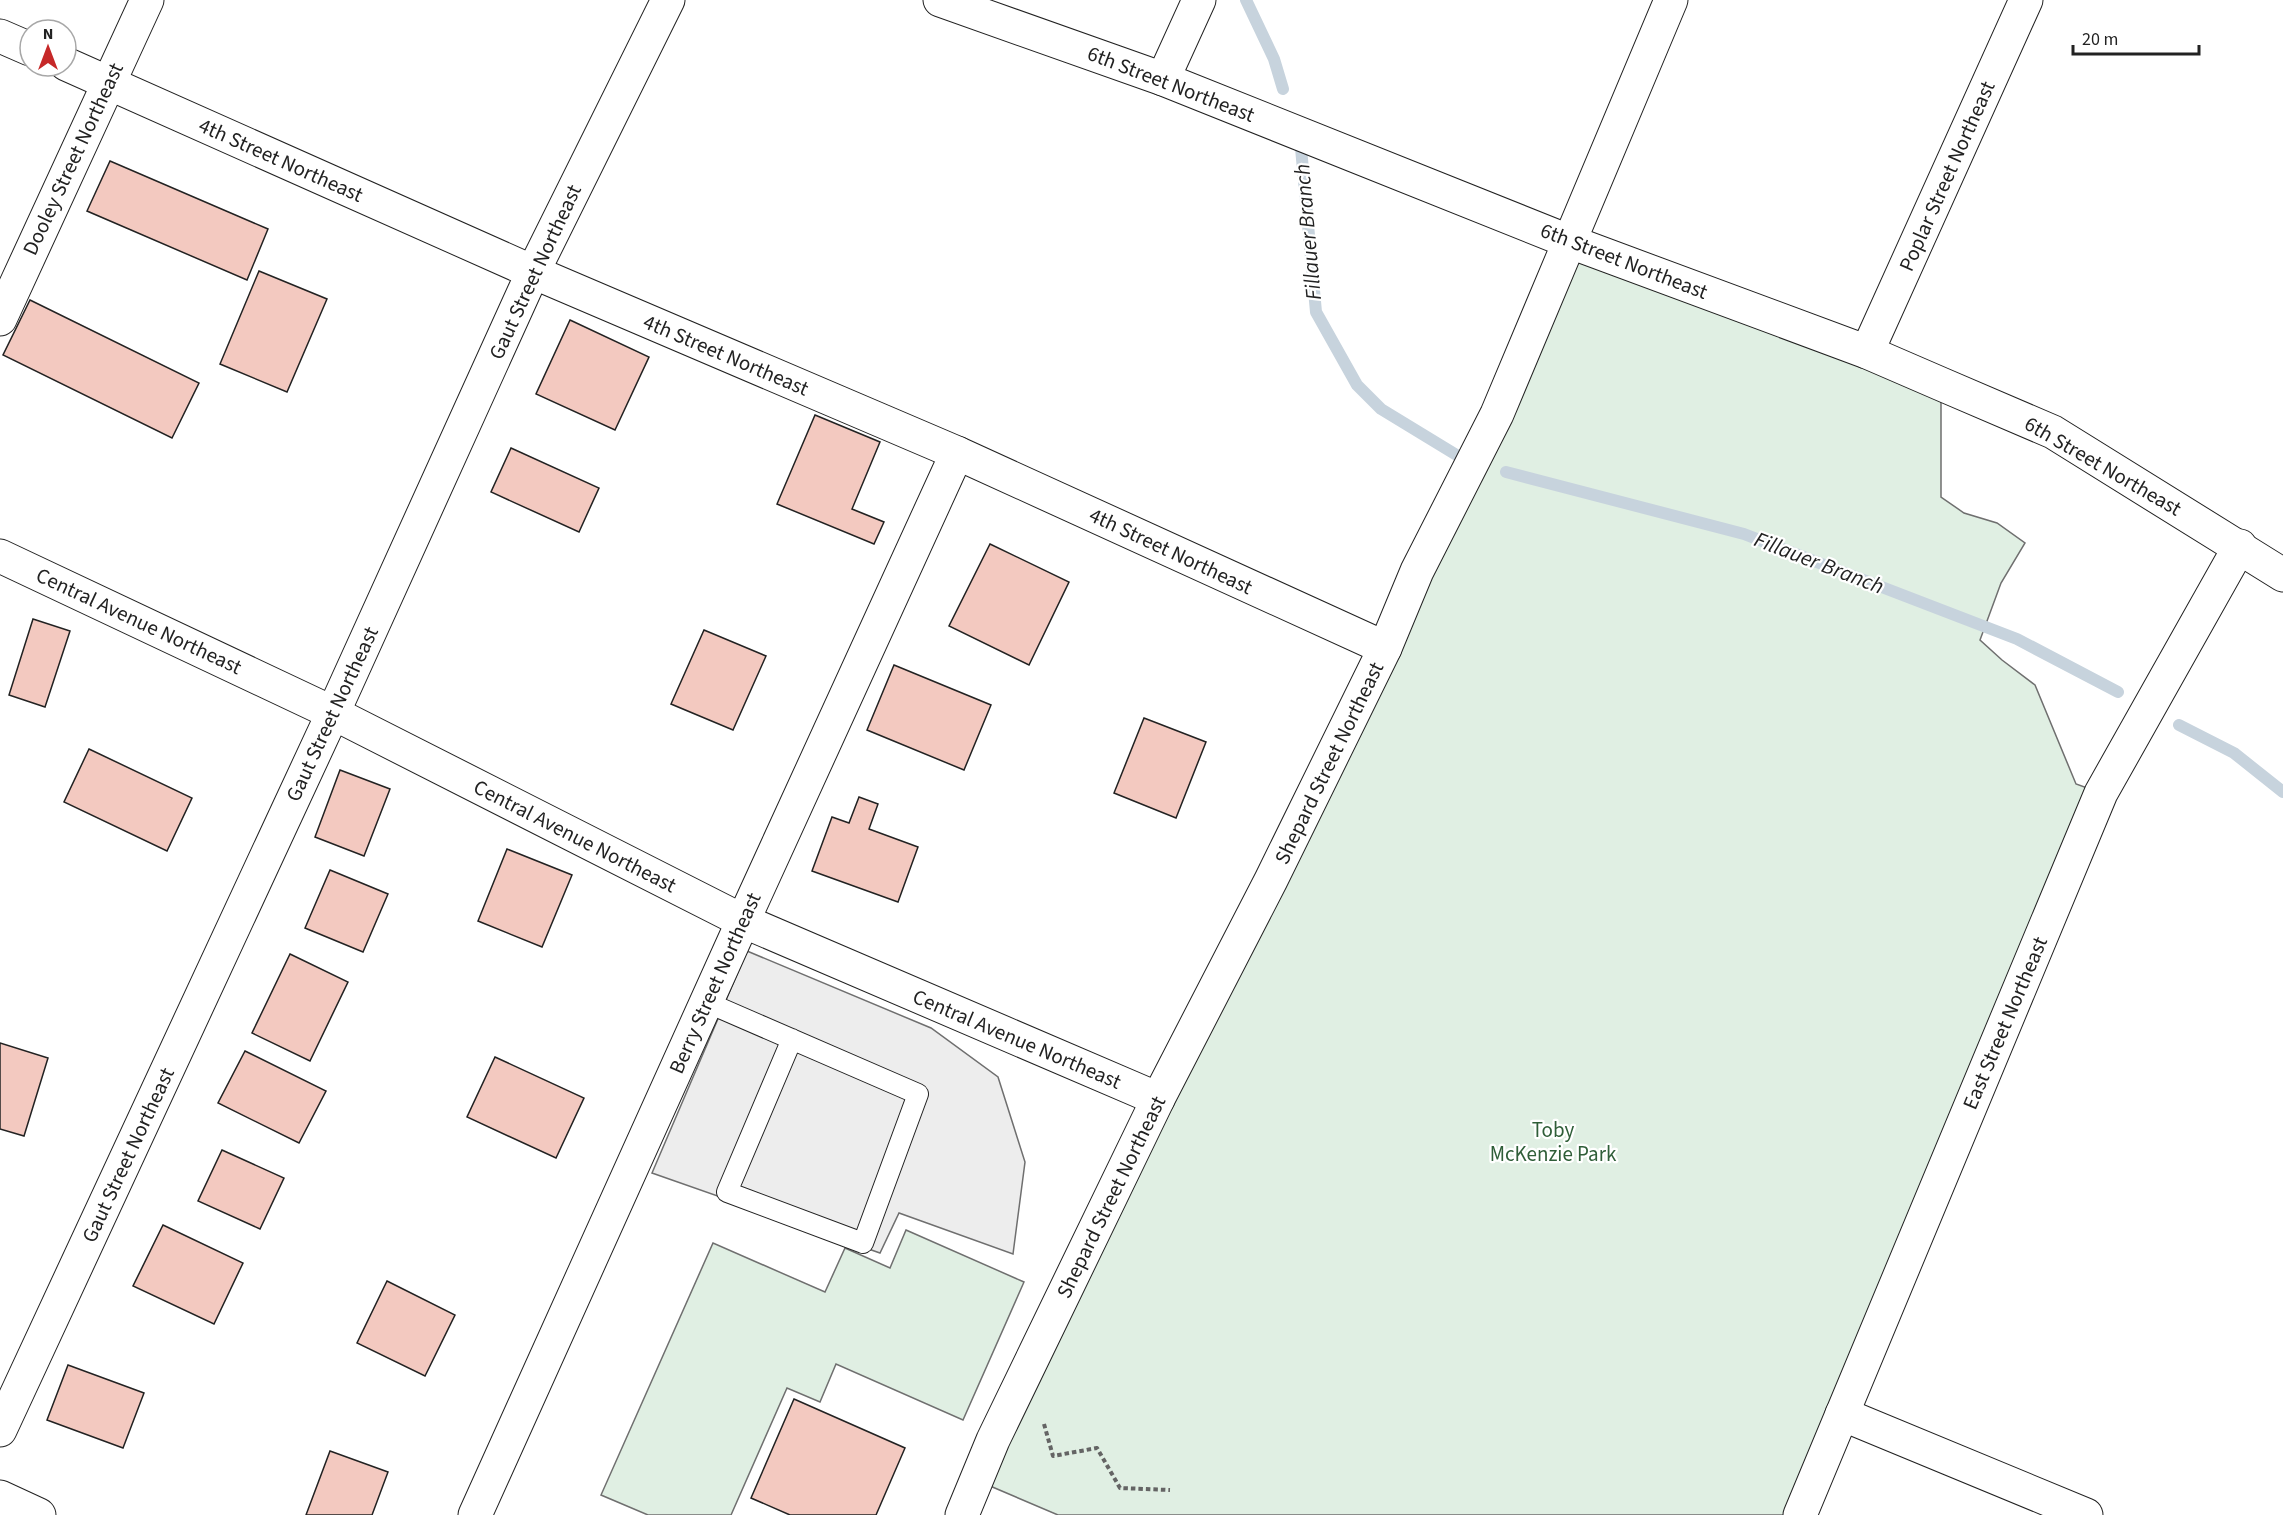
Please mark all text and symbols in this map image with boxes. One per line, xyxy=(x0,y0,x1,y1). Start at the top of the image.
north arrow xyxy=(18,18,78,78)
scale bar xyxy=(2073,18,2199,56)
text: N xyxy=(43,23,53,45)
text: 20 m xyxy=(2082,27,2118,52)
street label: 6th Street Northeast xyxy=(1083,38,1259,130)
street label: Dooley Street Northeast xyxy=(15,58,131,260)
street label: Poplar Street Northeast xyxy=(1891,76,2003,276)
street label: 4th Street Northeast xyxy=(194,110,368,210)
water label: Fillauer Branch xyxy=(1286,163,1330,301)
street label: Gaut Street Northeast xyxy=(481,180,589,364)
street label: 6th Street Northeast xyxy=(1536,215,1712,307)
street label: 4th Street Northeast xyxy=(639,307,813,403)
street label: 6th Street Northeast xyxy=(2019,409,2187,523)
street label: 4th Street Northeast xyxy=(1084,500,1258,602)
water label: Fillauer Branch xyxy=(1750,524,1888,602)
street label: Central Avenue Northeast xyxy=(31,560,247,682)
street label: Gaut Street Northeast xyxy=(278,622,386,806)
street label: Shepard Street Northeast xyxy=(1267,657,1391,869)
street label: Central Avenue Northeast xyxy=(468,772,682,900)
street label: Berry Street Northeast xyxy=(662,888,768,1078)
street label: East Street Northeast xyxy=(1955,932,2055,1114)
street label: Central Avenue Northeast xyxy=(908,981,1126,1097)
street label: Gaut Street Northeast xyxy=(74,1063,182,1247)
street label: Shepard Street Northeast xyxy=(1049,1091,1173,1303)
park label: Toby McKenzie Park xyxy=(1490,1115,1617,1169)

